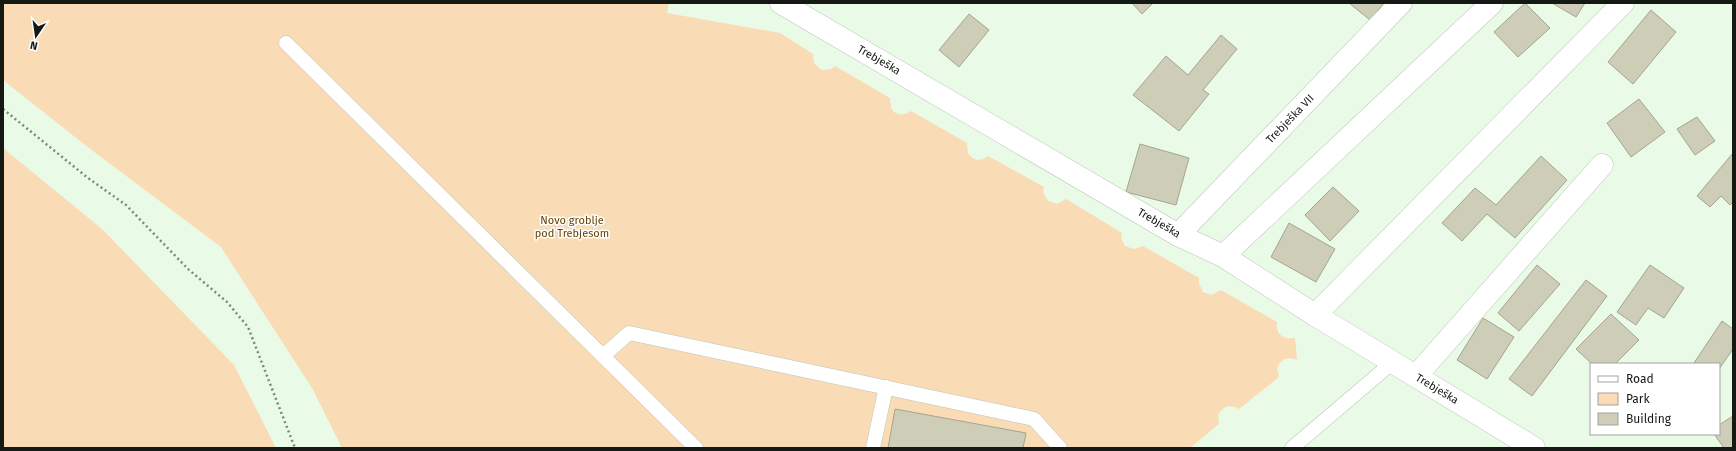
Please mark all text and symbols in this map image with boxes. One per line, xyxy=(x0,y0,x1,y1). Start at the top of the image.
north arrow xyxy=(16,16,56,56)
text: N xyxy=(29,38,39,52)
street label: Trebješka xyxy=(855,43,903,78)
street label: Trebješka VII xyxy=(1263,92,1317,146)
street label: Trebješka xyxy=(1135,206,1183,241)
park label: Novo groblje pod Trebjesom xyxy=(535,214,609,240)
legend xyxy=(1590,363,1720,435)
street label: Trebješka xyxy=(1413,371,1461,407)
text: Road xyxy=(1626,372,1654,386)
text: Park xyxy=(1626,392,1650,406)
text: Building xyxy=(1626,412,1672,426)

